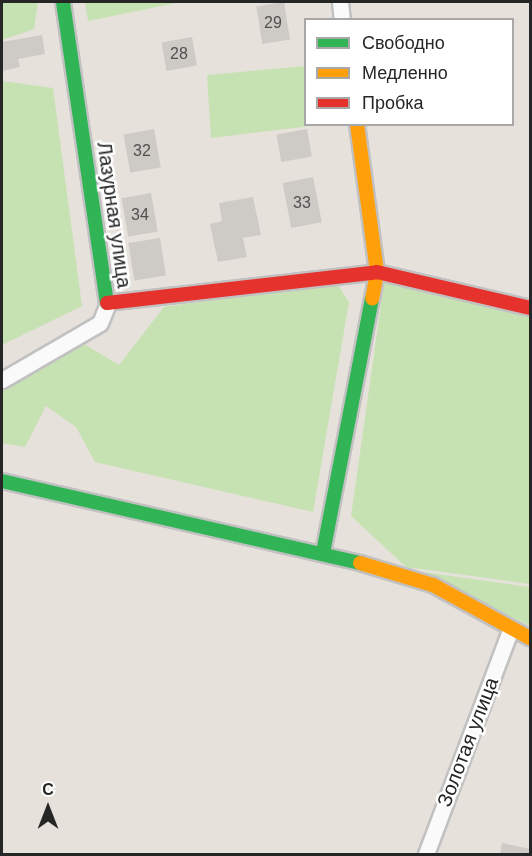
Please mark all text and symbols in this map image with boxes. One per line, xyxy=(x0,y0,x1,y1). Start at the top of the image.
house number: 29 xyxy=(264,13,282,33)
legend xyxy=(304,18,514,126)
text: Свободно xyxy=(362,33,445,53)
house number: 28 xyxy=(170,44,188,64)
text: Медленно xyxy=(362,63,448,83)
text: Пробка xyxy=(362,93,424,113)
street label: Лазурная улица xyxy=(92,140,136,290)
house number: 32 xyxy=(133,141,151,161)
house number: 33 xyxy=(293,193,311,213)
house number: 34 xyxy=(131,205,149,225)
street label: Золотая улица xyxy=(432,674,504,810)
north arrow xyxy=(18,778,78,838)
text: С xyxy=(42,781,54,798)

